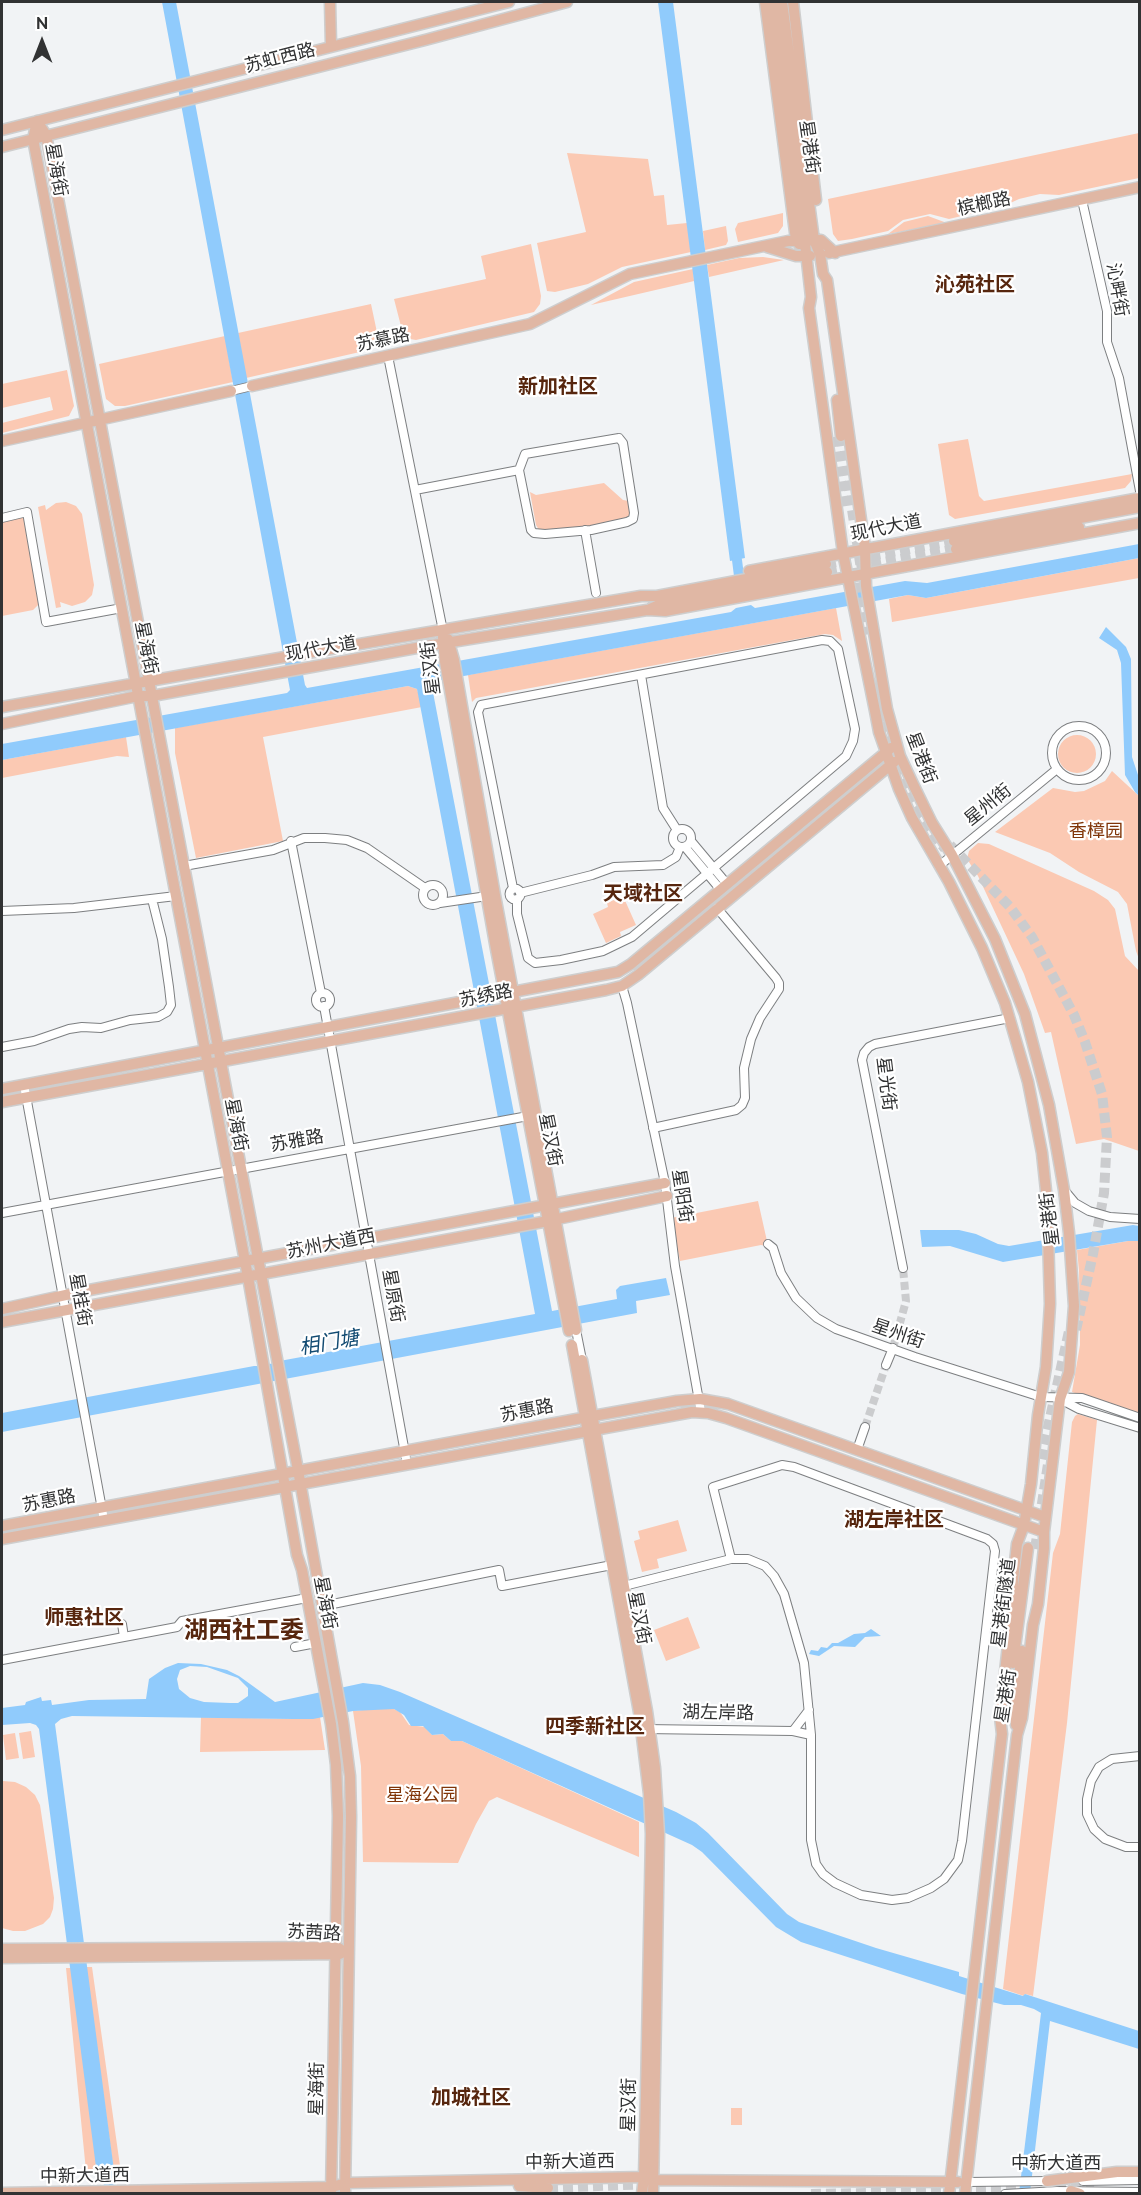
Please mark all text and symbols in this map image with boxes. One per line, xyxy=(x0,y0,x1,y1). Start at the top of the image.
north arrow xyxy=(12,12,72,72)
text: N xyxy=(36,14,48,33)
street label: 苏虹西路 xyxy=(242,39,318,77)
street label: 星港街 xyxy=(795,119,823,175)
street label: 星海街 xyxy=(41,142,71,198)
street label: 槟榔路 xyxy=(955,188,1013,220)
street label: 沁畔街 xyxy=(1102,262,1132,318)
district label: 沁苑社区 xyxy=(935,273,1015,297)
street label: 苏慕路 xyxy=(354,324,412,356)
district label: 新加社区 xyxy=(518,375,598,399)
street label: 现代大道 xyxy=(849,511,923,545)
street label: 星海街 xyxy=(130,619,162,677)
street label: 现代大道 xyxy=(284,632,358,666)
street label: 星汉街 xyxy=(417,640,445,696)
street label: 星港街 xyxy=(901,729,941,787)
street label: 星州街 xyxy=(960,780,1016,830)
park label: 香樟园 xyxy=(1069,821,1123,843)
district label: 天域社区 xyxy=(603,882,683,906)
street label: 苏绣路 xyxy=(457,980,515,1012)
street label: 星光街 xyxy=(872,1056,900,1112)
street label: 星海街 xyxy=(220,1096,252,1154)
street label: 星汉街 xyxy=(534,1111,566,1169)
street label: 苏雅路 xyxy=(269,1126,325,1156)
street label: 星阳街 xyxy=(667,1168,697,1224)
street label: 星港街 xyxy=(1036,1191,1064,1247)
street label: 苏州大道西 xyxy=(285,1225,377,1263)
street label: 星原街 xyxy=(378,1268,408,1324)
street label: 星桂街 xyxy=(65,1272,95,1328)
street label: 星州街 xyxy=(869,1315,927,1353)
water label: 相门塘 xyxy=(297,1326,361,1360)
street label: 苏惠路 xyxy=(498,1395,556,1427)
street label: 苏惠路 xyxy=(20,1485,78,1517)
district label: 湖左岸社区 xyxy=(844,1508,944,1532)
street label: 星港街隧道 xyxy=(988,1557,1020,1649)
street label: 星海街 xyxy=(309,1574,341,1632)
street label: 星汉街 xyxy=(623,1589,655,1647)
district label: 师惠社区 xyxy=(44,1606,124,1630)
district label: 湖西社工委 xyxy=(184,1617,304,1645)
street label: 星港街 xyxy=(991,1668,1021,1724)
street label: 湖左岸路 xyxy=(682,1702,754,1724)
district label: 四季新社区 xyxy=(545,1715,645,1739)
park label: 星海公园 xyxy=(386,1785,458,1807)
street label: 苏茜路 xyxy=(286,1921,342,1945)
street label: 星海街 xyxy=(306,2062,328,2116)
street label: 星汉街 xyxy=(618,2078,640,2132)
district label: 加城社区 xyxy=(431,2086,511,2110)
street label: 中新大道西 xyxy=(525,2150,615,2174)
street label: 中新大道西 xyxy=(1011,2153,1101,2175)
street label: 中新大道西 xyxy=(40,2164,130,2188)

